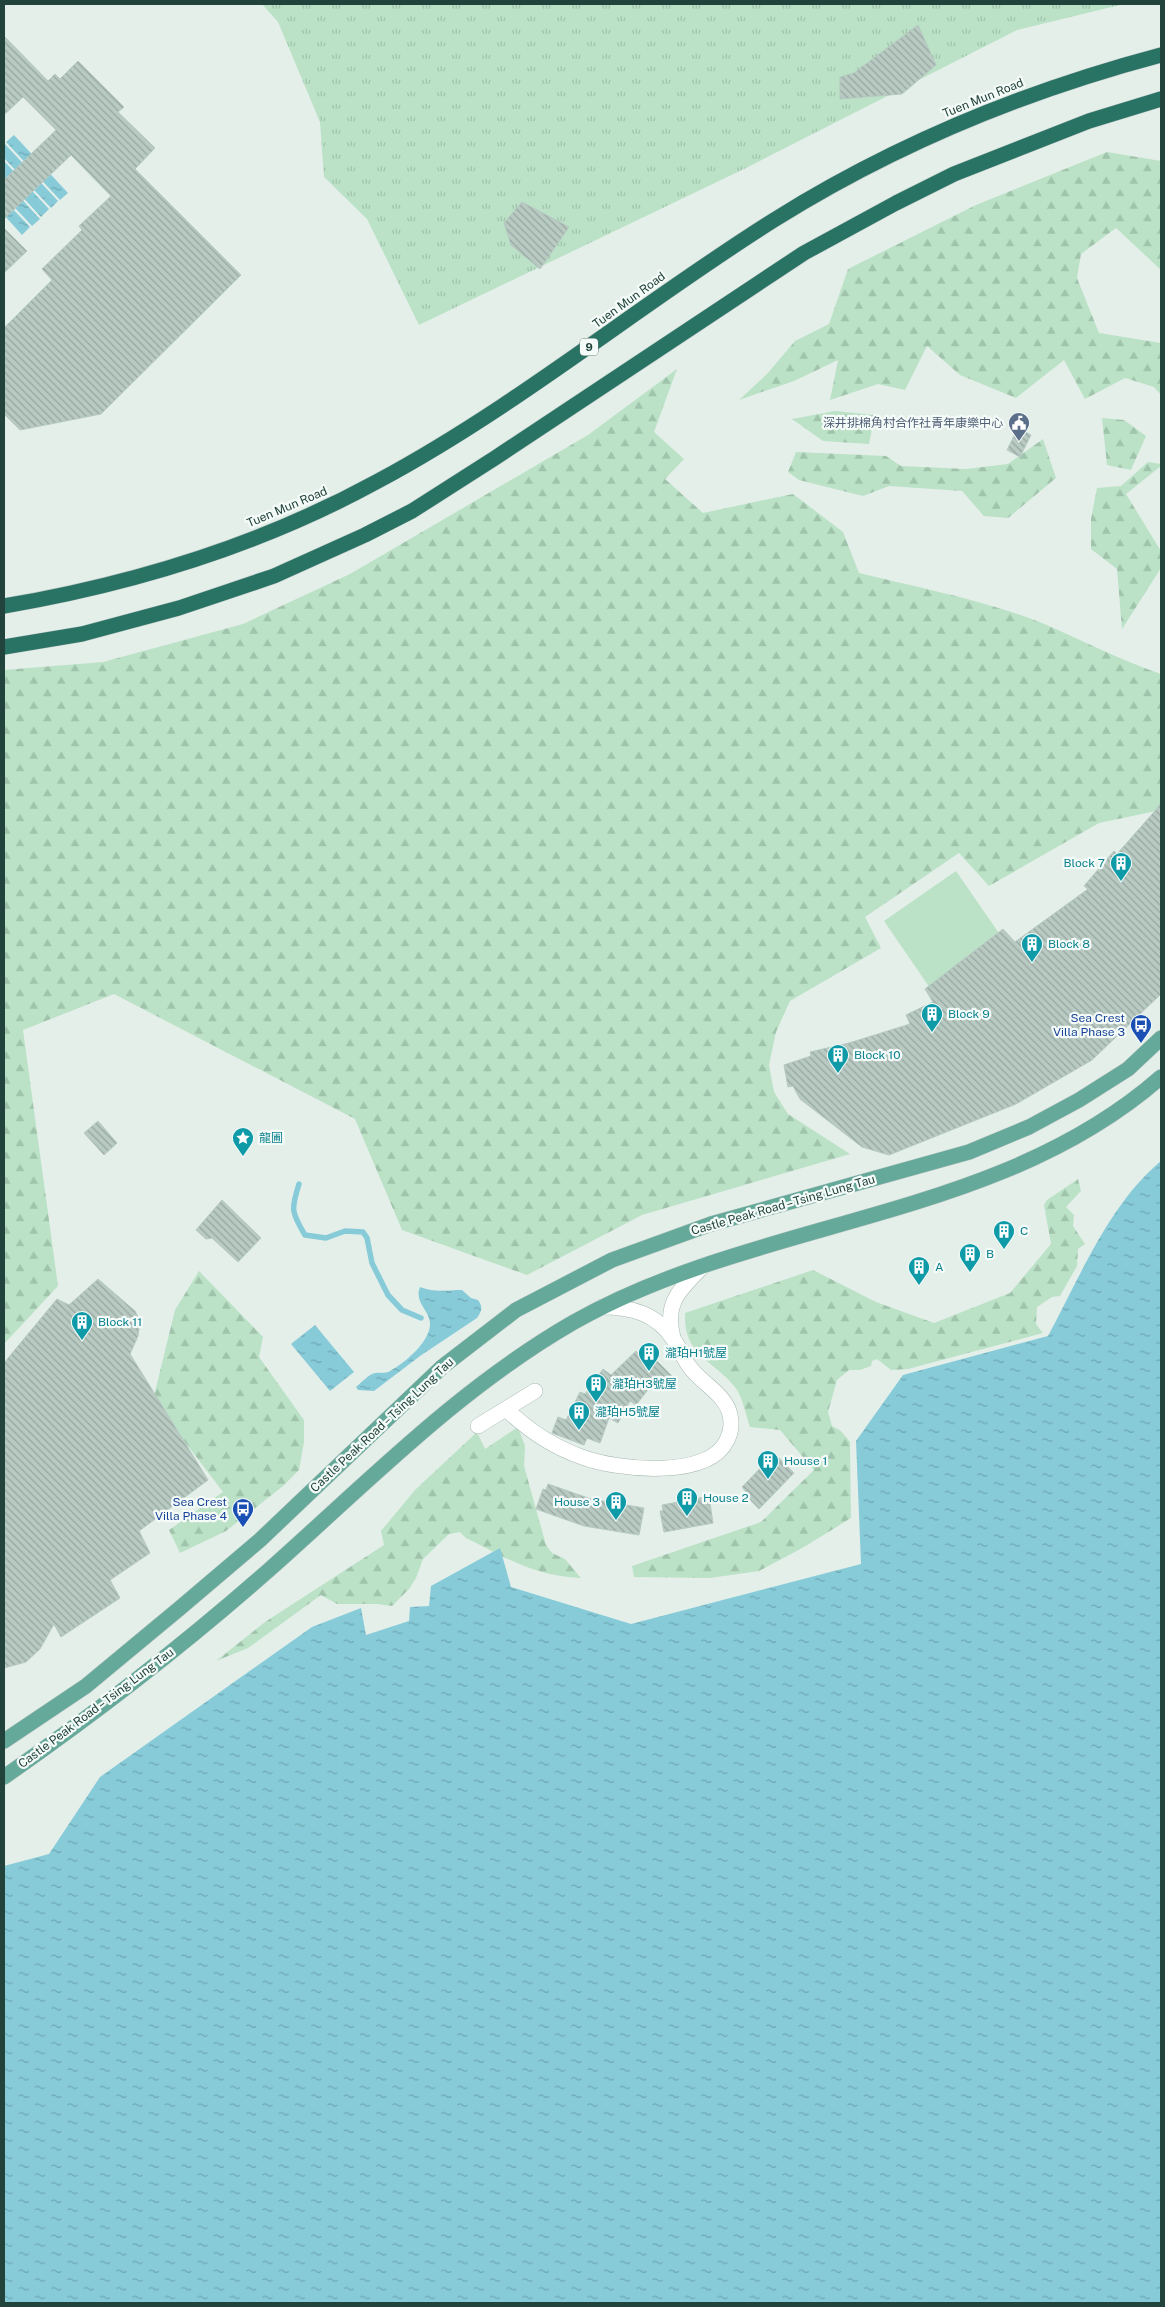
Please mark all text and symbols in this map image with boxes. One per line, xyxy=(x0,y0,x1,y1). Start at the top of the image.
street label: Tuen Mun Road xyxy=(941,75,1025,121)
street label: Tuen Mun Road xyxy=(590,269,668,331)
road number: 9 xyxy=(580,338,598,356)
public building icon: 深井排棉角村合作社青年康樂中心 xyxy=(1007,411,1031,442)
place label: 深井排棉角村合作社青年康樂中心 xyxy=(823,416,1003,430)
street label: Tuen Mun Road xyxy=(245,484,329,530)
building icon: Block 7 xyxy=(1109,851,1133,882)
place label: Block 7 xyxy=(1064,856,1105,870)
building icon: Block 8 xyxy=(1020,932,1044,963)
place label: Block 8 xyxy=(1048,937,1090,951)
building icon: Block 9 xyxy=(920,1002,944,1033)
place label: Block 9 xyxy=(948,1007,990,1021)
place label: Sea Crest Villa Phase 3 xyxy=(1053,1011,1125,1039)
bus stop icon: Sea Crest Villa Phase 3 xyxy=(1129,1013,1153,1044)
building icon: Block 10 xyxy=(826,1043,850,1074)
place label: Block 10 xyxy=(854,1048,901,1062)
place icon: 龍圃 xyxy=(231,1126,255,1157)
place label: 龍圃 xyxy=(259,1131,283,1145)
street label: Castle Peak Road – Tsing Lung Tau xyxy=(689,1172,877,1238)
building icon: C xyxy=(992,1219,1016,1250)
place label: C xyxy=(1020,1224,1028,1238)
building icon: B xyxy=(958,1242,982,1273)
place label: B xyxy=(986,1247,994,1261)
building icon: A xyxy=(907,1255,931,1286)
place label: A xyxy=(935,1260,944,1274)
building icon: Block 11 xyxy=(70,1310,94,1341)
place label: Block 11 xyxy=(98,1315,142,1329)
building icon: 瀧珀H1號屋 xyxy=(637,1341,661,1372)
place label: 瀧珀H1號屋 xyxy=(665,1346,727,1360)
street label: Castle Peak Road – Tsing Lung Tau xyxy=(308,1355,456,1495)
building icon: 瀧珀H3號屋 xyxy=(584,1372,608,1403)
place label: 瀧珀H3號屋 xyxy=(612,1377,677,1391)
building icon: 瀧珀H5號屋 xyxy=(567,1400,591,1431)
place label: 瀧珀H5號屋 xyxy=(595,1405,660,1419)
building icon: House 1 xyxy=(756,1449,780,1480)
place label: House 1 xyxy=(784,1454,827,1468)
building icon: House 2 xyxy=(675,1486,699,1517)
building icon: House 3 xyxy=(604,1490,628,1521)
place label: House 2 xyxy=(703,1491,749,1505)
place label: Sea Crest Villa Phase 4 xyxy=(155,1495,227,1523)
place label: House 3 xyxy=(554,1495,600,1509)
bus stop icon: Sea Crest Villa Phase 4 xyxy=(231,1497,255,1528)
street label: Castle Peak Road – Tsing Lung Tau xyxy=(16,1645,176,1771)

